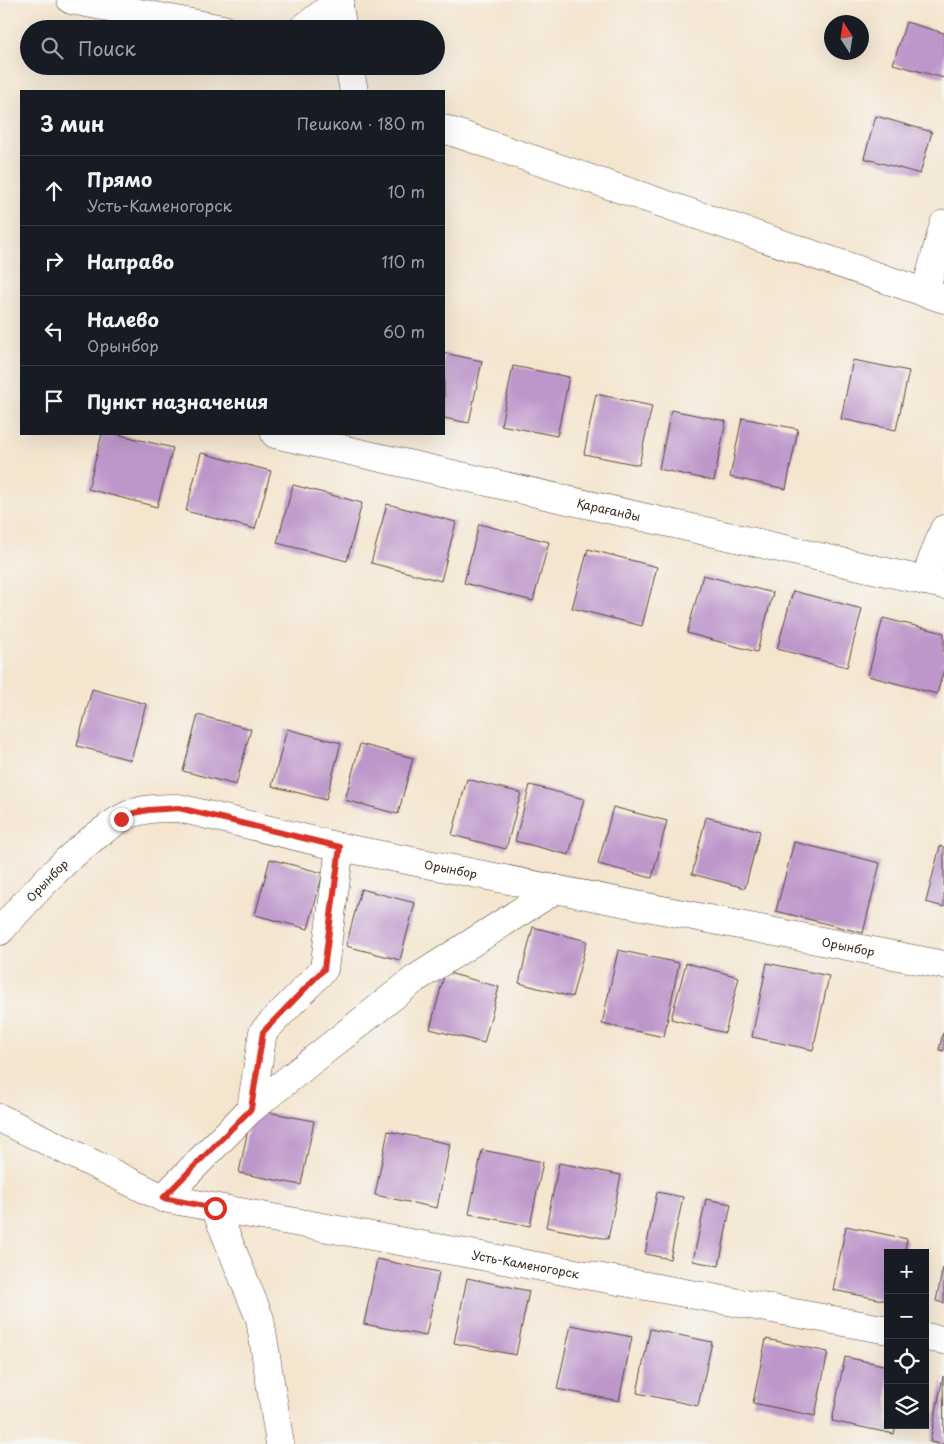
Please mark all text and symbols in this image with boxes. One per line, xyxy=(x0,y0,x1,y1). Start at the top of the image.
north arrow xyxy=(824,15,869,60)
search box xyxy=(20,20,445,75)
icon: search xyxy=(38,34,66,62)
text: Поиск xyxy=(78,34,136,62)
text: 3 мин xyxy=(40,107,104,139)
text: Пешком · 180 m xyxy=(297,111,425,135)
text: Прямо xyxy=(87,165,152,193)
icon: ahead xyxy=(40,177,68,205)
text: 10 m xyxy=(388,179,425,203)
text: Усть-Каменогорск xyxy=(87,193,232,217)
icon: right xyxy=(40,247,68,275)
text: Направо xyxy=(87,247,174,275)
text: 110 m xyxy=(382,249,425,273)
text: Налево xyxy=(87,305,159,333)
icon: left xyxy=(40,317,68,345)
text: 60 m xyxy=(383,319,425,343)
text: Орынбор xyxy=(87,333,159,357)
icon: arrive xyxy=(40,387,68,415)
text: Пункт назначения xyxy=(87,387,268,415)
street label: Қарағанды xyxy=(575,493,642,525)
route end xyxy=(110,808,133,831)
street label: Орынбор xyxy=(22,855,72,906)
street label: Орынбор xyxy=(423,855,479,883)
street label: Орынбор xyxy=(820,932,876,960)
route start xyxy=(204,1197,227,1220)
street label: Усть-Каменогорск xyxy=(470,1245,582,1283)
map controls xyxy=(884,1249,929,1429)
button: + xyxy=(884,1249,929,1294)
button: − xyxy=(884,1294,929,1339)
button: locate xyxy=(884,1339,929,1384)
button: layers xyxy=(884,1384,929,1429)

